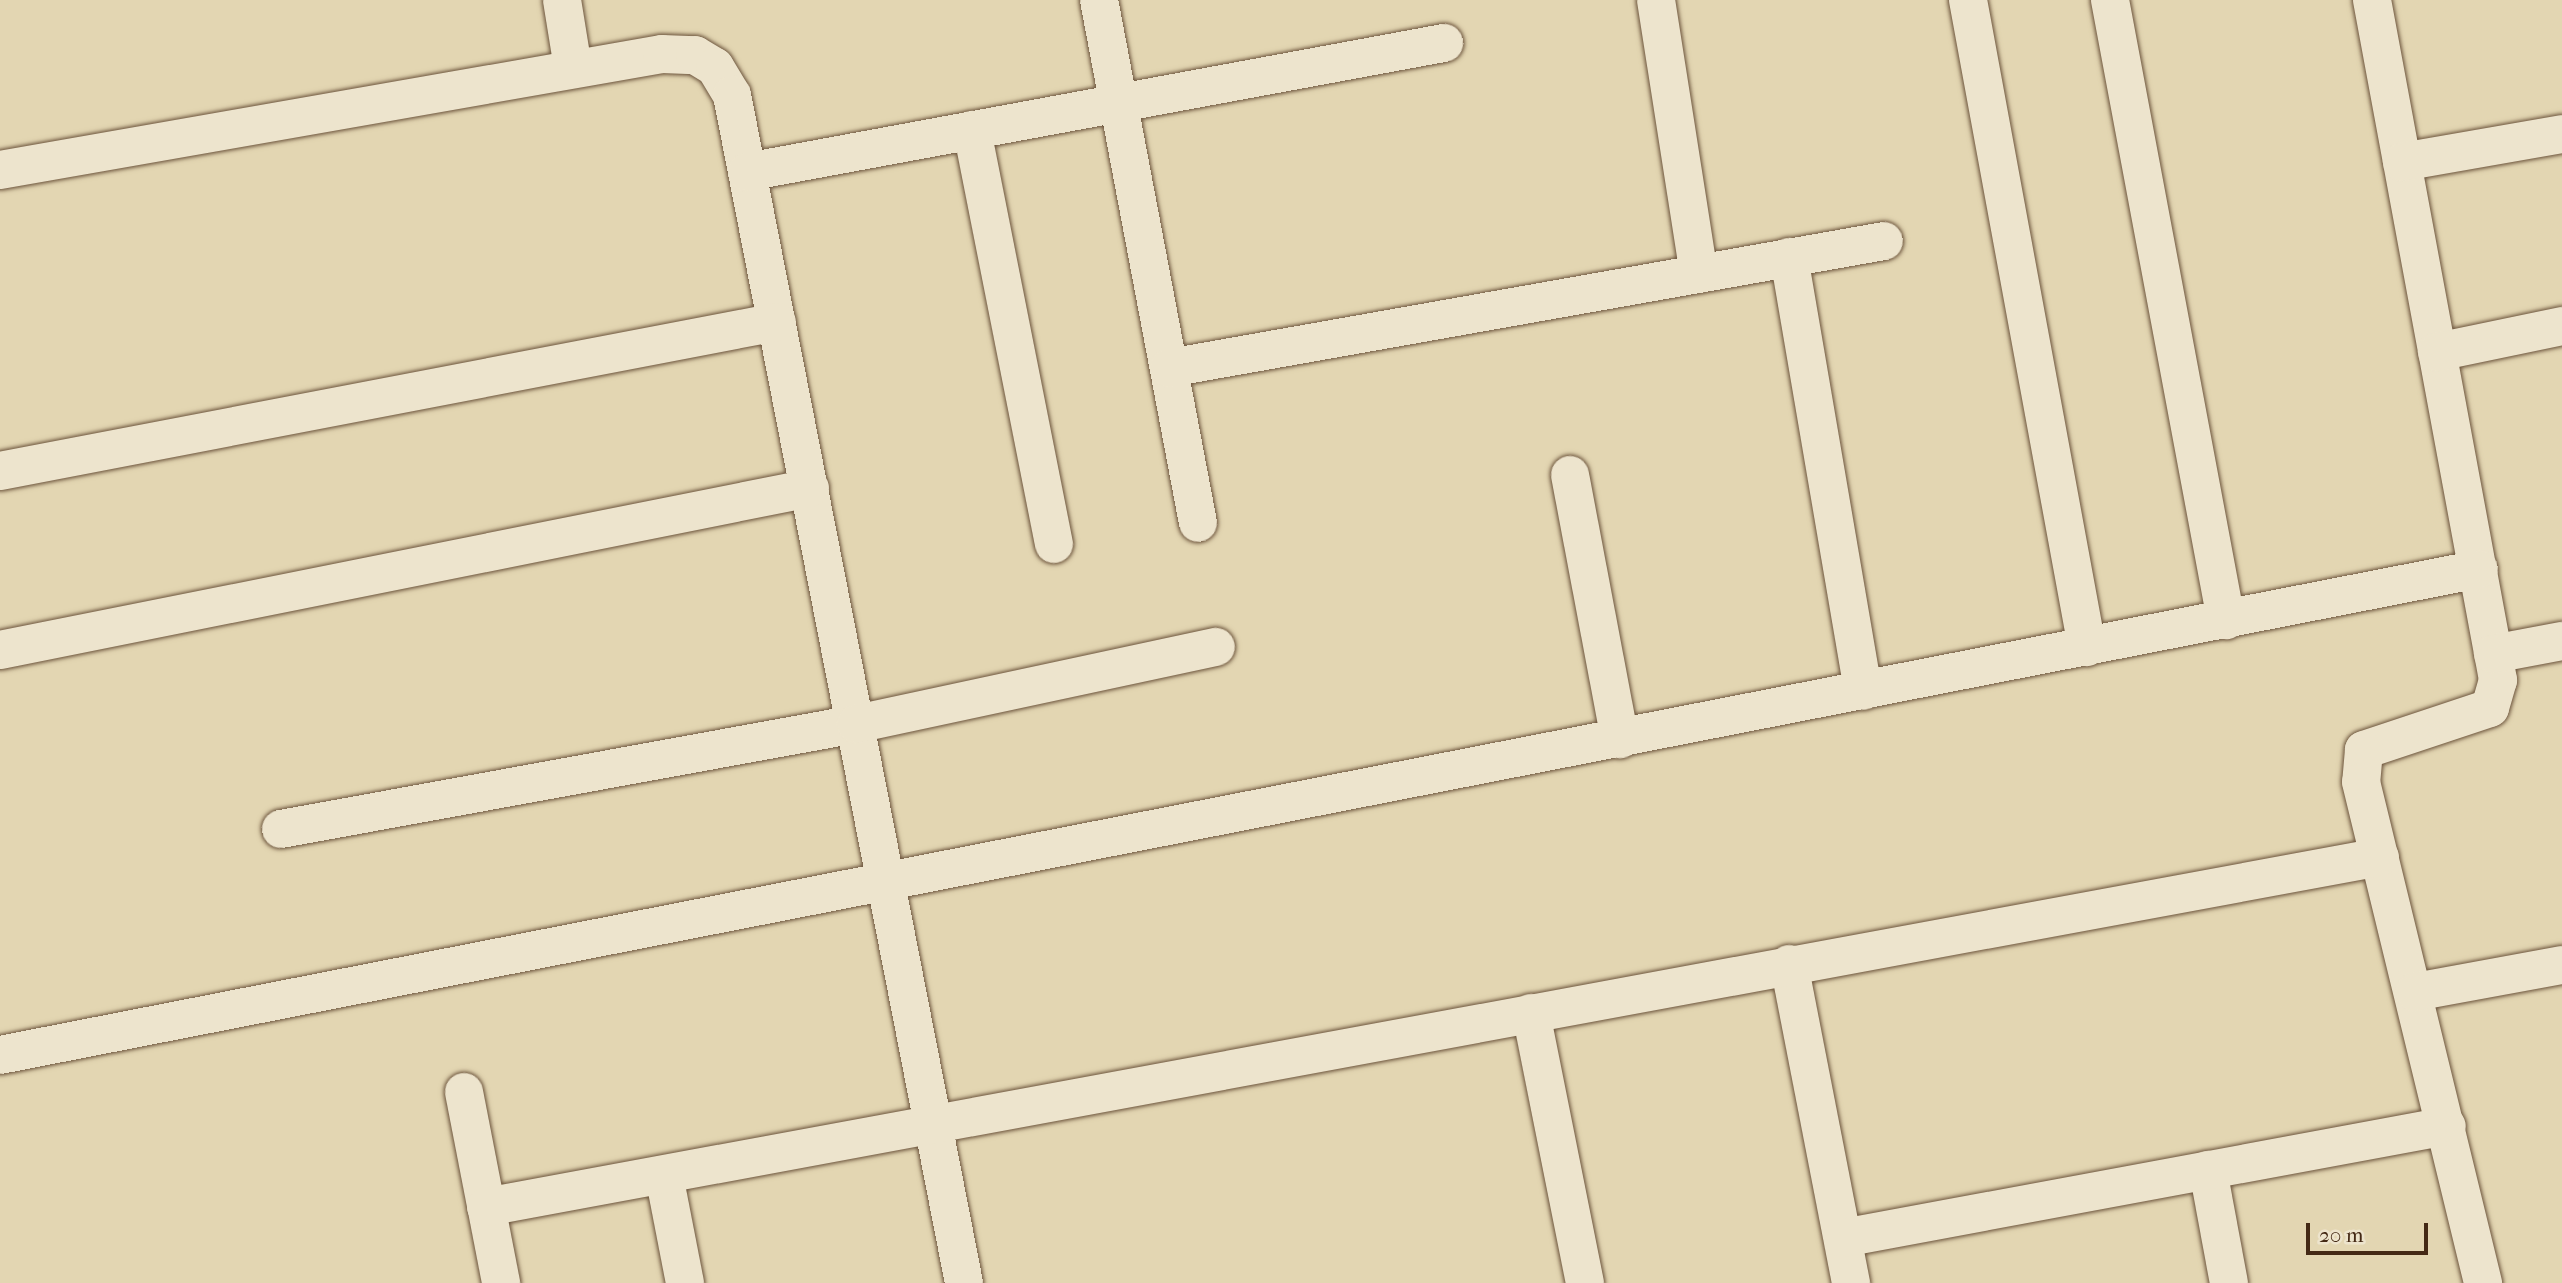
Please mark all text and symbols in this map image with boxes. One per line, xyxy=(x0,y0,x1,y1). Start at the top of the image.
scale bar xyxy=(2310,1210,2432,1254)
text: 20 m xyxy=(2319,1223,2363,1247)

